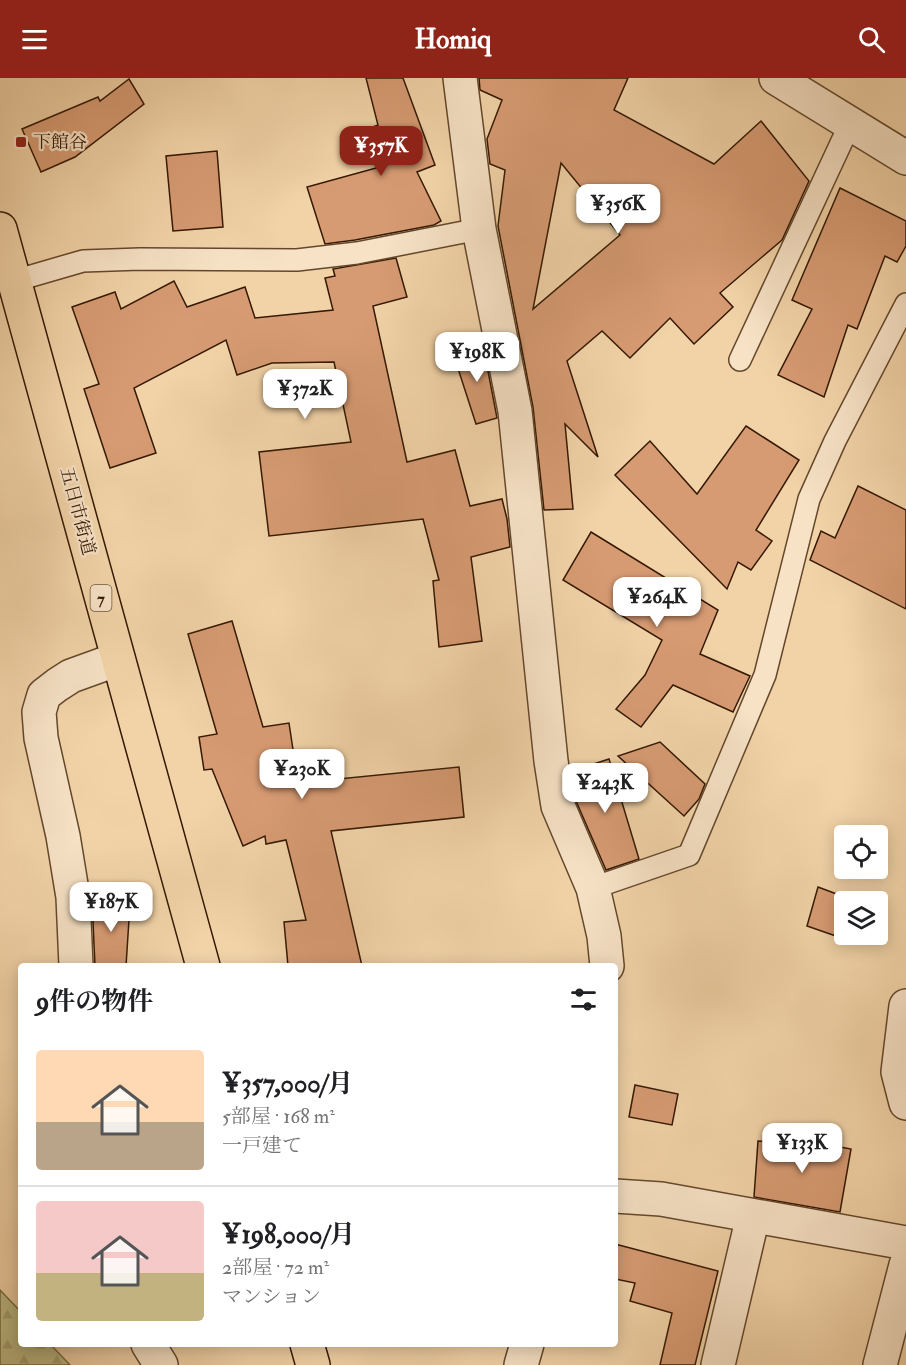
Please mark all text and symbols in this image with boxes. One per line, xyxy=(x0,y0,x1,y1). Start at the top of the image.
icon: menu xyxy=(18,23,51,56)
text: Homiq xyxy=(415,23,491,56)
icon: search xyxy=(855,23,888,56)
pin: ¥357K xyxy=(339,126,423,177)
place label: 下館谷 xyxy=(33,131,87,154)
text: ¥357K xyxy=(354,133,408,158)
marker: 下館谷 xyxy=(14,135,28,149)
pin: ¥356K xyxy=(576,184,660,235)
text: ¥356K xyxy=(590,191,646,216)
pin: ¥198K xyxy=(435,332,519,383)
text: ¥198K xyxy=(449,339,505,364)
pin: ¥372K xyxy=(263,369,347,420)
text: ¥372K xyxy=(277,376,333,401)
street label: 五日市街道 xyxy=(55,465,100,558)
pin: ¥264K xyxy=(615,577,699,628)
text: ¥264K xyxy=(627,584,687,609)
road number: 7 xyxy=(90,585,112,611)
pin: ¥230K xyxy=(260,749,344,800)
text: ¥230K xyxy=(273,756,331,781)
pin: ¥243K xyxy=(563,763,647,814)
text: ¥243K xyxy=(576,770,634,795)
map controls xyxy=(834,825,888,945)
button: locate xyxy=(834,825,888,879)
pin: ¥187K xyxy=(69,882,153,933)
text: ¥187K xyxy=(84,889,138,914)
button: layers xyxy=(834,891,888,945)
icon: filters xyxy=(567,983,600,1016)
text: 9件の物件 xyxy=(36,986,153,1018)
text: ¥357,000/月 xyxy=(222,1068,353,1100)
icon: home xyxy=(84,1074,156,1146)
text: 5部屋 · 168 m² xyxy=(222,1104,335,1129)
pin: ¥133K xyxy=(760,1123,844,1174)
text: ¥133K xyxy=(776,1130,828,1155)
text: 一戸建て xyxy=(222,1133,302,1158)
text: ¥198,000/月 xyxy=(222,1219,355,1251)
icon: home xyxy=(84,1225,156,1297)
text: 2部屋 · 72 m² xyxy=(222,1255,329,1280)
text: マンション xyxy=(222,1284,321,1309)

